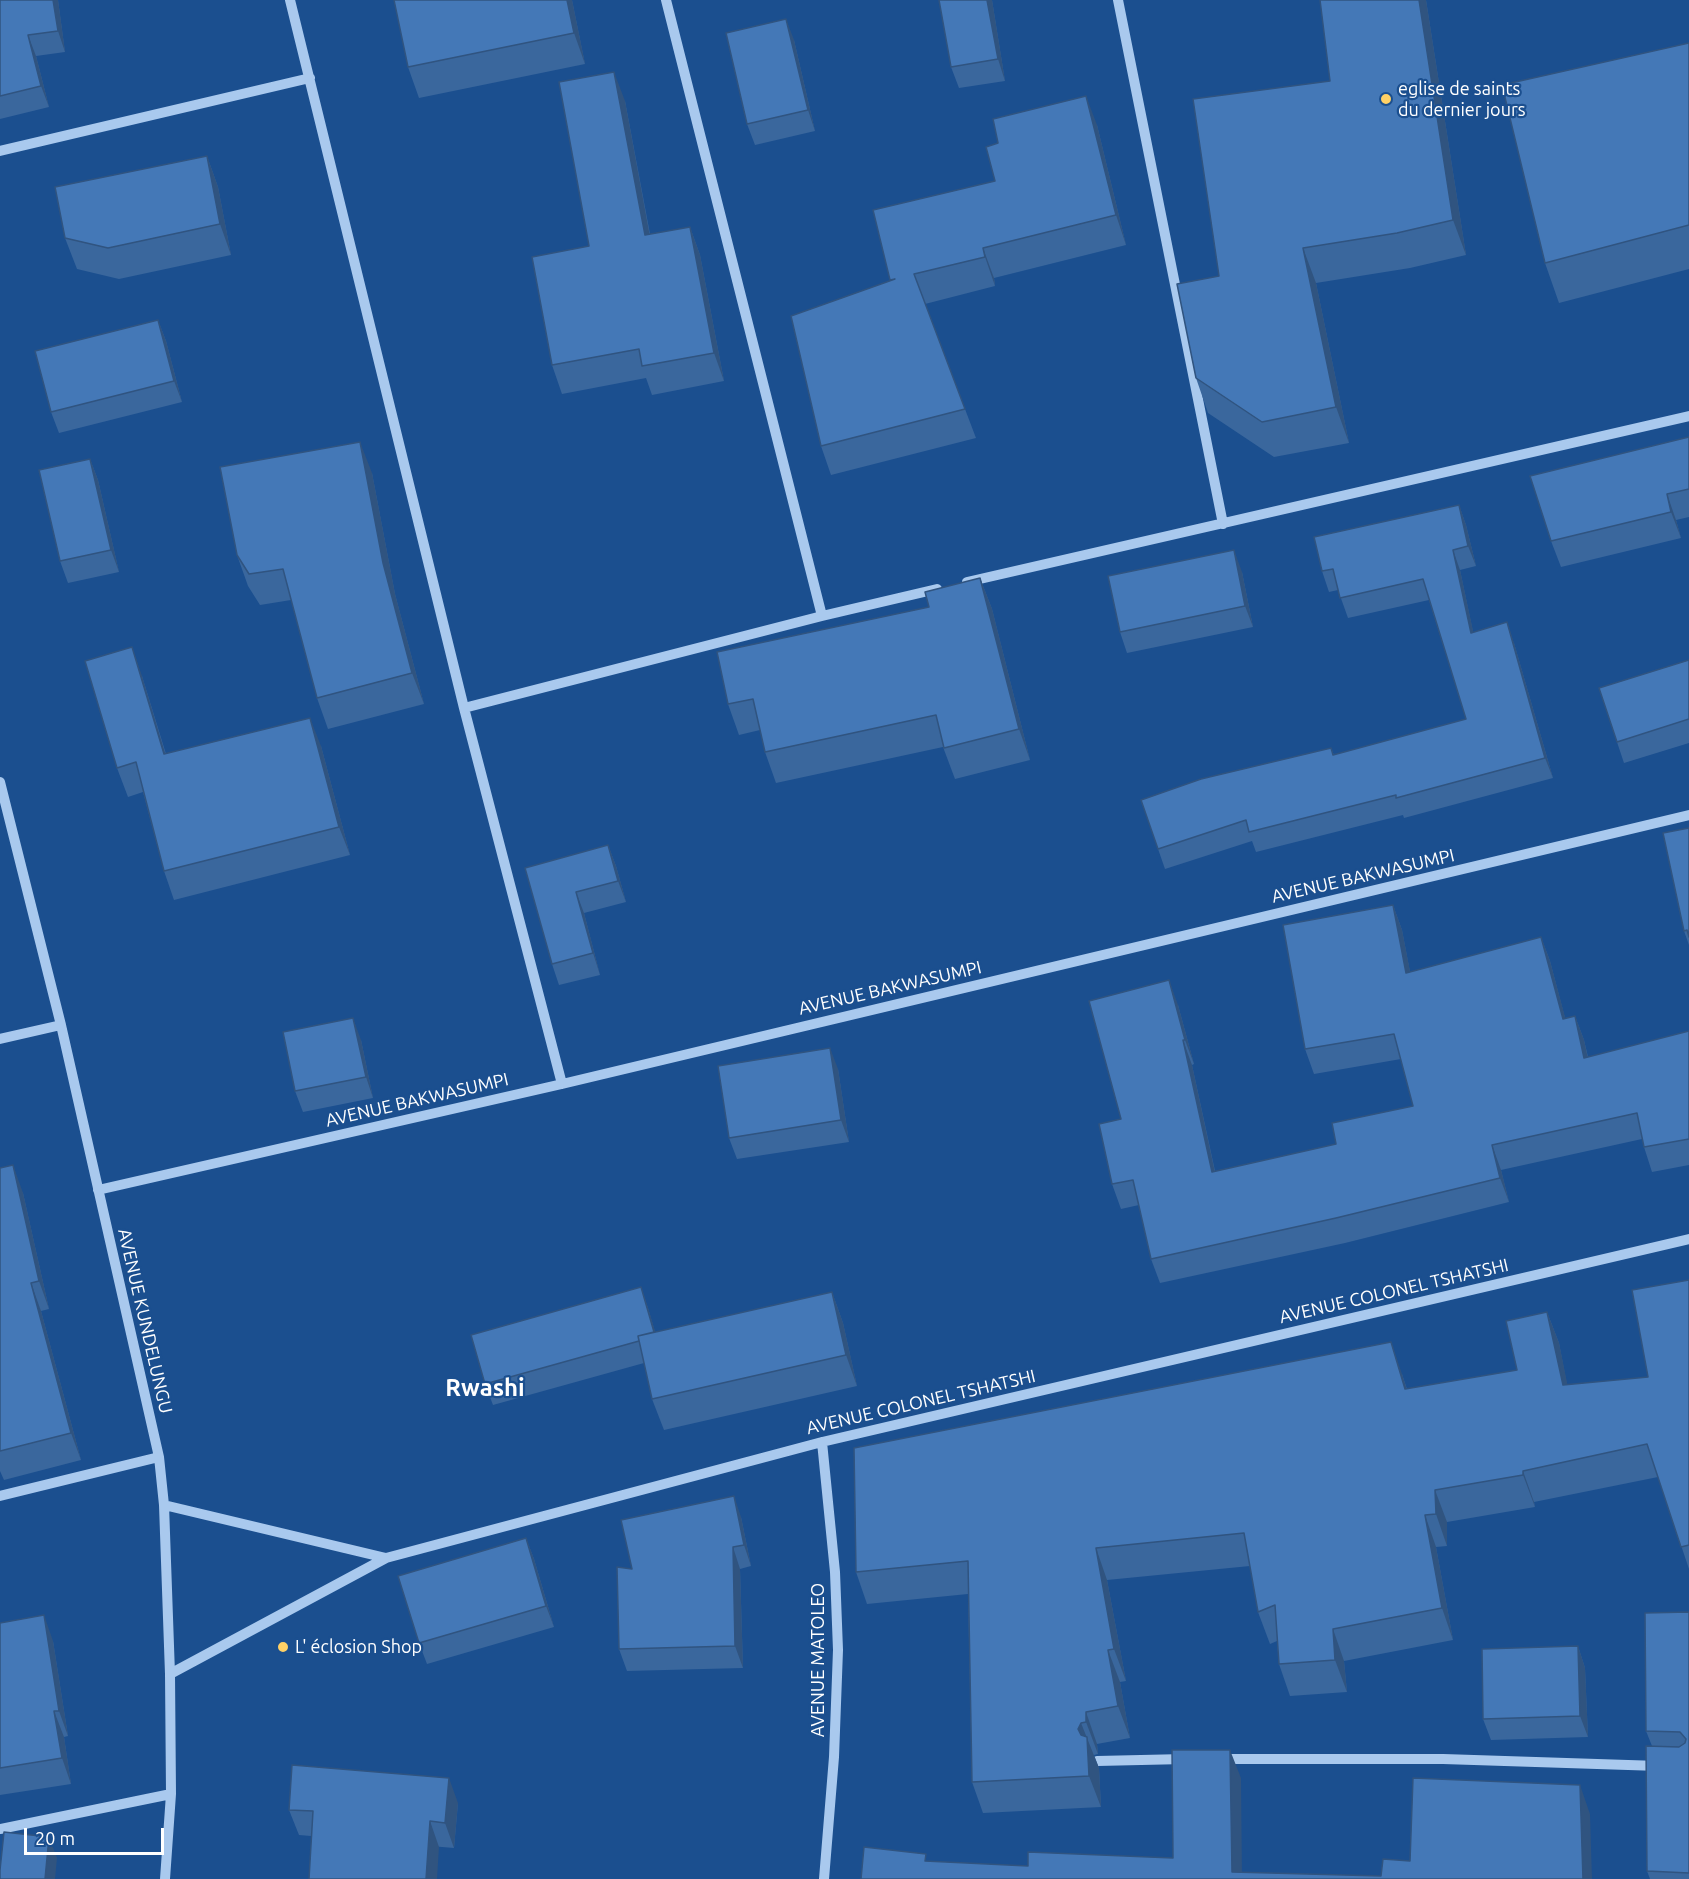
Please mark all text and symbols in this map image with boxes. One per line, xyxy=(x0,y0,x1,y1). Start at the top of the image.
place label: eglise de saints du dernier jours xyxy=(1398,78,1526,121)
marker: eglise de saints du dernier jours xyxy=(1379,92,1393,106)
street label: AVENUE BAKWASUMPI xyxy=(1269,844,1457,908)
street label: AVENUE BAKWASUMPI xyxy=(796,956,984,1020)
street label: AVENUE BAKWASUMPI xyxy=(323,1068,511,1132)
street label: AVENUE KUNDELUNGU xyxy=(113,1227,177,1415)
street label: AVENUE COLONEL TSHATSHI xyxy=(1277,1254,1511,1328)
street label: AVENUE COLONEL TSHATSHI xyxy=(804,1365,1038,1439)
district label: Rwashi xyxy=(445,1374,525,1402)
street label: AVENUE MATOLEO xyxy=(807,1583,829,1737)
place label: L' éclosion Shop xyxy=(295,1636,422,1658)
marker: L' éclosion Shop xyxy=(276,1640,290,1654)
scale bar xyxy=(27,1816,166,1854)
text: 20 m xyxy=(35,1828,75,1848)

